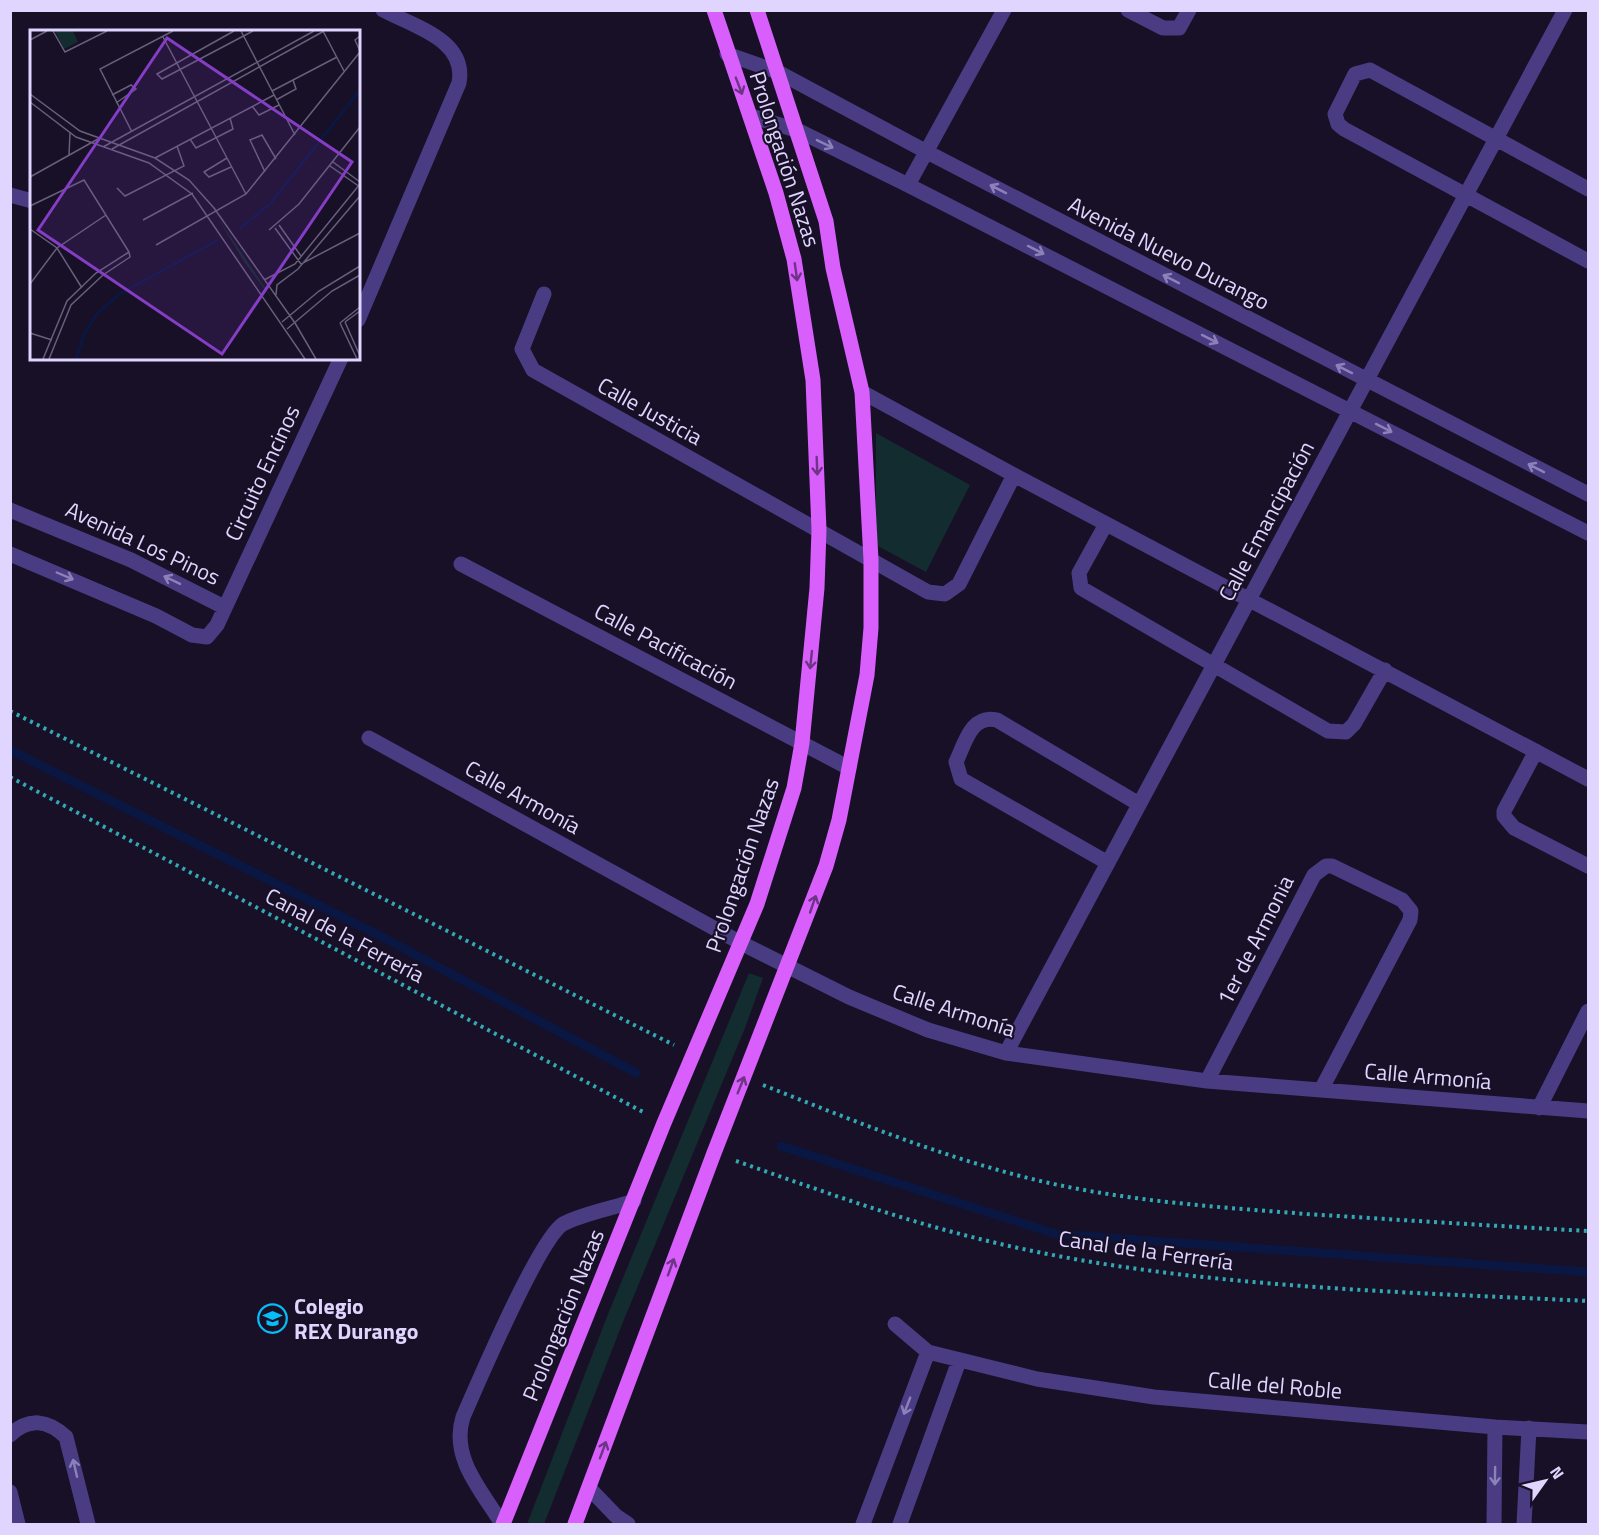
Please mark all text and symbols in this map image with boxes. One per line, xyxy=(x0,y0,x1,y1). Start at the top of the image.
inset map xyxy=(30,30,360,360)
street label: Prolongación Nazas xyxy=(741,67,829,251)
one-way arrow xyxy=(735,76,746,95)
one-way arrow xyxy=(815,139,833,150)
one-way arrow xyxy=(989,183,1007,195)
street label: Avenida Nuevo Durango xyxy=(1062,187,1276,319)
one-way arrow xyxy=(1027,245,1045,257)
one-way arrow xyxy=(790,262,801,282)
one-way arrow xyxy=(1163,273,1181,284)
one-way arrow xyxy=(1201,333,1218,345)
one-way arrow xyxy=(1336,363,1354,374)
street label: Calle Justicia xyxy=(591,368,709,454)
street label: Circuito Encinos xyxy=(216,399,308,547)
one-way arrow xyxy=(1374,423,1392,434)
street label: Calle Emancipación xyxy=(1209,435,1323,607)
one-way arrow xyxy=(811,455,822,475)
one-way arrow xyxy=(1528,461,1546,473)
street label: Avenida Los Pinos xyxy=(60,492,226,594)
one-way arrow xyxy=(55,571,73,582)
one-way arrow xyxy=(164,574,182,585)
street label: Calle Pacificación xyxy=(588,594,744,698)
one-way arrow xyxy=(805,650,816,670)
street label: Calle Armonía xyxy=(459,751,587,843)
street label: Prolongación Nazas xyxy=(696,773,788,957)
street label: 1er de Armonia xyxy=(1208,869,1302,1011)
street label: Canal de la Ferrería xyxy=(259,879,431,991)
one-way arrow xyxy=(809,895,820,914)
street label: Calle Armonía xyxy=(888,974,1020,1046)
street label: Calle Armonía xyxy=(1363,1054,1493,1098)
one-way arrow xyxy=(736,1077,747,1095)
street label: Canal de la Ferrería xyxy=(1056,1221,1236,1279)
street label: Prolongación Nazas xyxy=(513,1224,613,1406)
one-way arrow xyxy=(667,1259,678,1277)
place label: Colegio REX Durango xyxy=(294,1289,418,1348)
school or university icon: Colegio REX Durango xyxy=(257,1303,289,1335)
street label: Calle del Roble xyxy=(1207,1362,1343,1408)
one-way arrow xyxy=(901,1396,912,1415)
one-way arrow xyxy=(599,1441,610,1460)
north arrow xyxy=(1515,1451,1575,1511)
one-way arrow xyxy=(68,1458,80,1477)
text: N xyxy=(1544,1461,1570,1484)
one-way arrow xyxy=(1489,1465,1500,1485)

